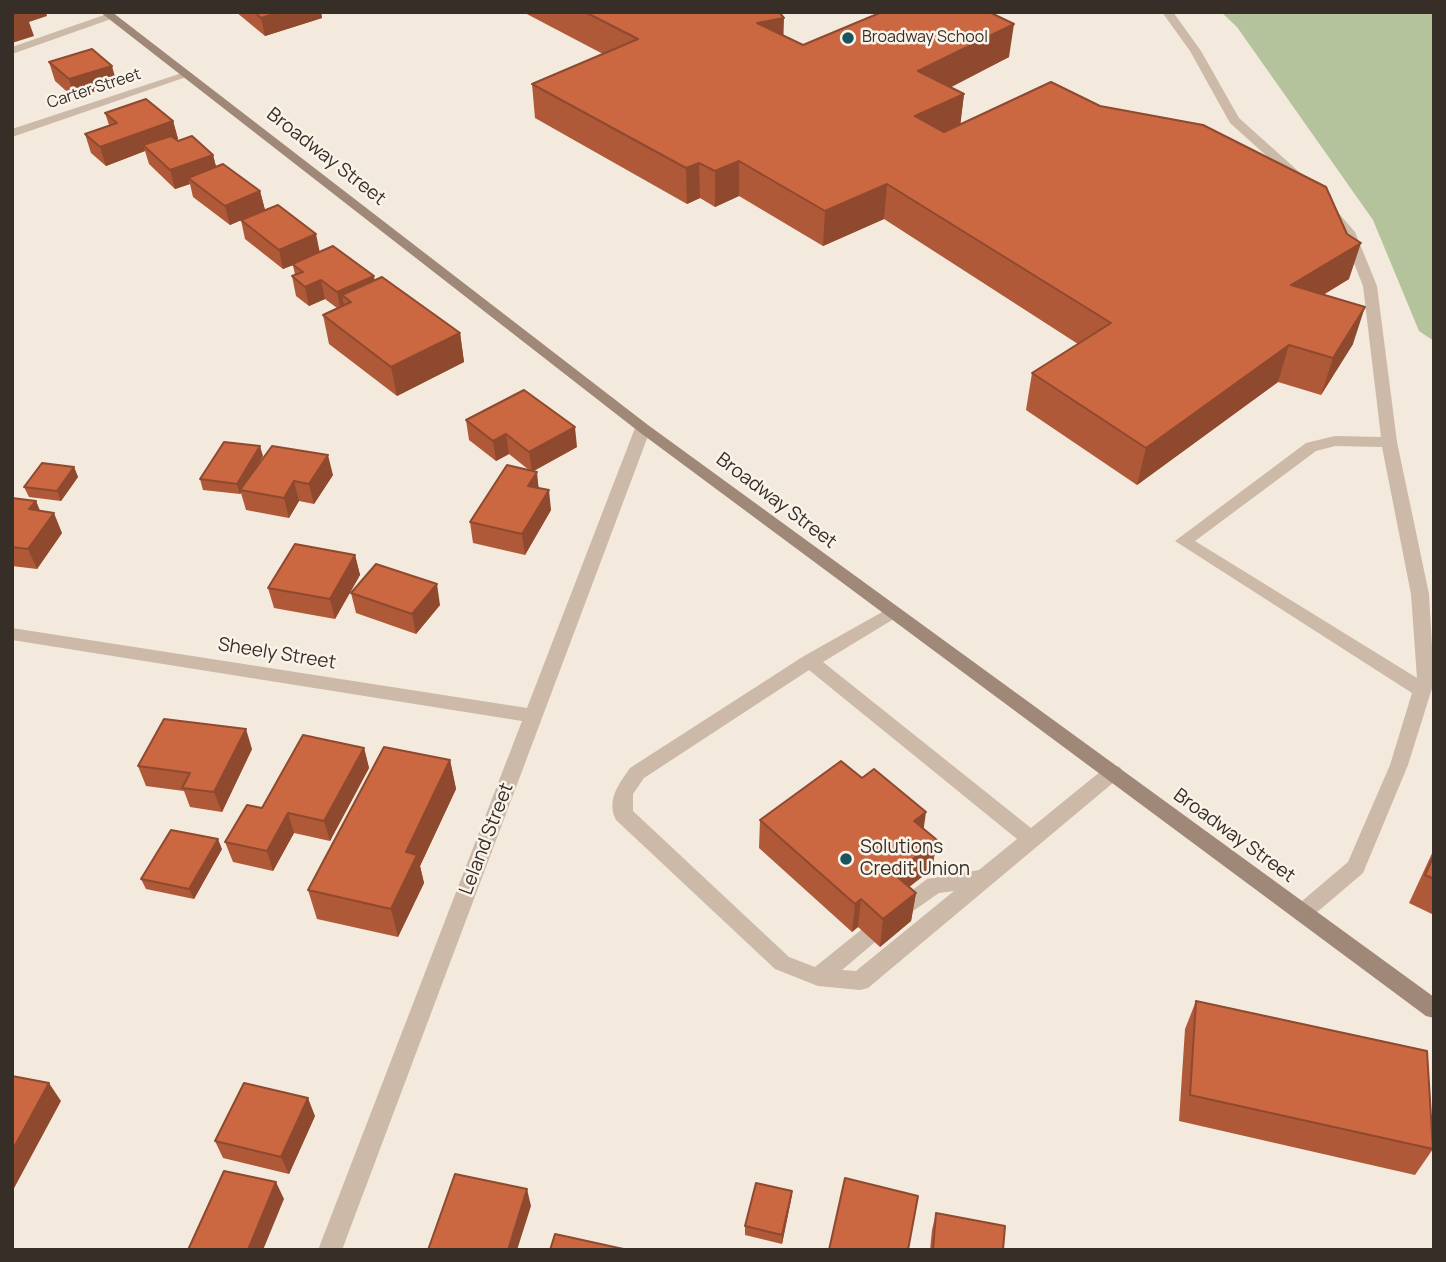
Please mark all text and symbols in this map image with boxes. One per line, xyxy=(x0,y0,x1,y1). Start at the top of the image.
place label: Broadway School xyxy=(862,28,988,48)
marker: Broadway School xyxy=(840,30,856,46)
street label: Carter Street xyxy=(45,65,143,113)
street label: Broadway Street xyxy=(262,103,390,211)
street label: Broadway Street xyxy=(711,448,841,554)
street label: Sheely Street xyxy=(216,633,338,675)
street label: Leland Street xyxy=(455,780,519,898)
street label: Broadway Street xyxy=(1169,784,1299,888)
place label: Solutions Credit Union xyxy=(860,837,970,881)
marker: Solutions Credit Union xyxy=(838,851,854,867)

